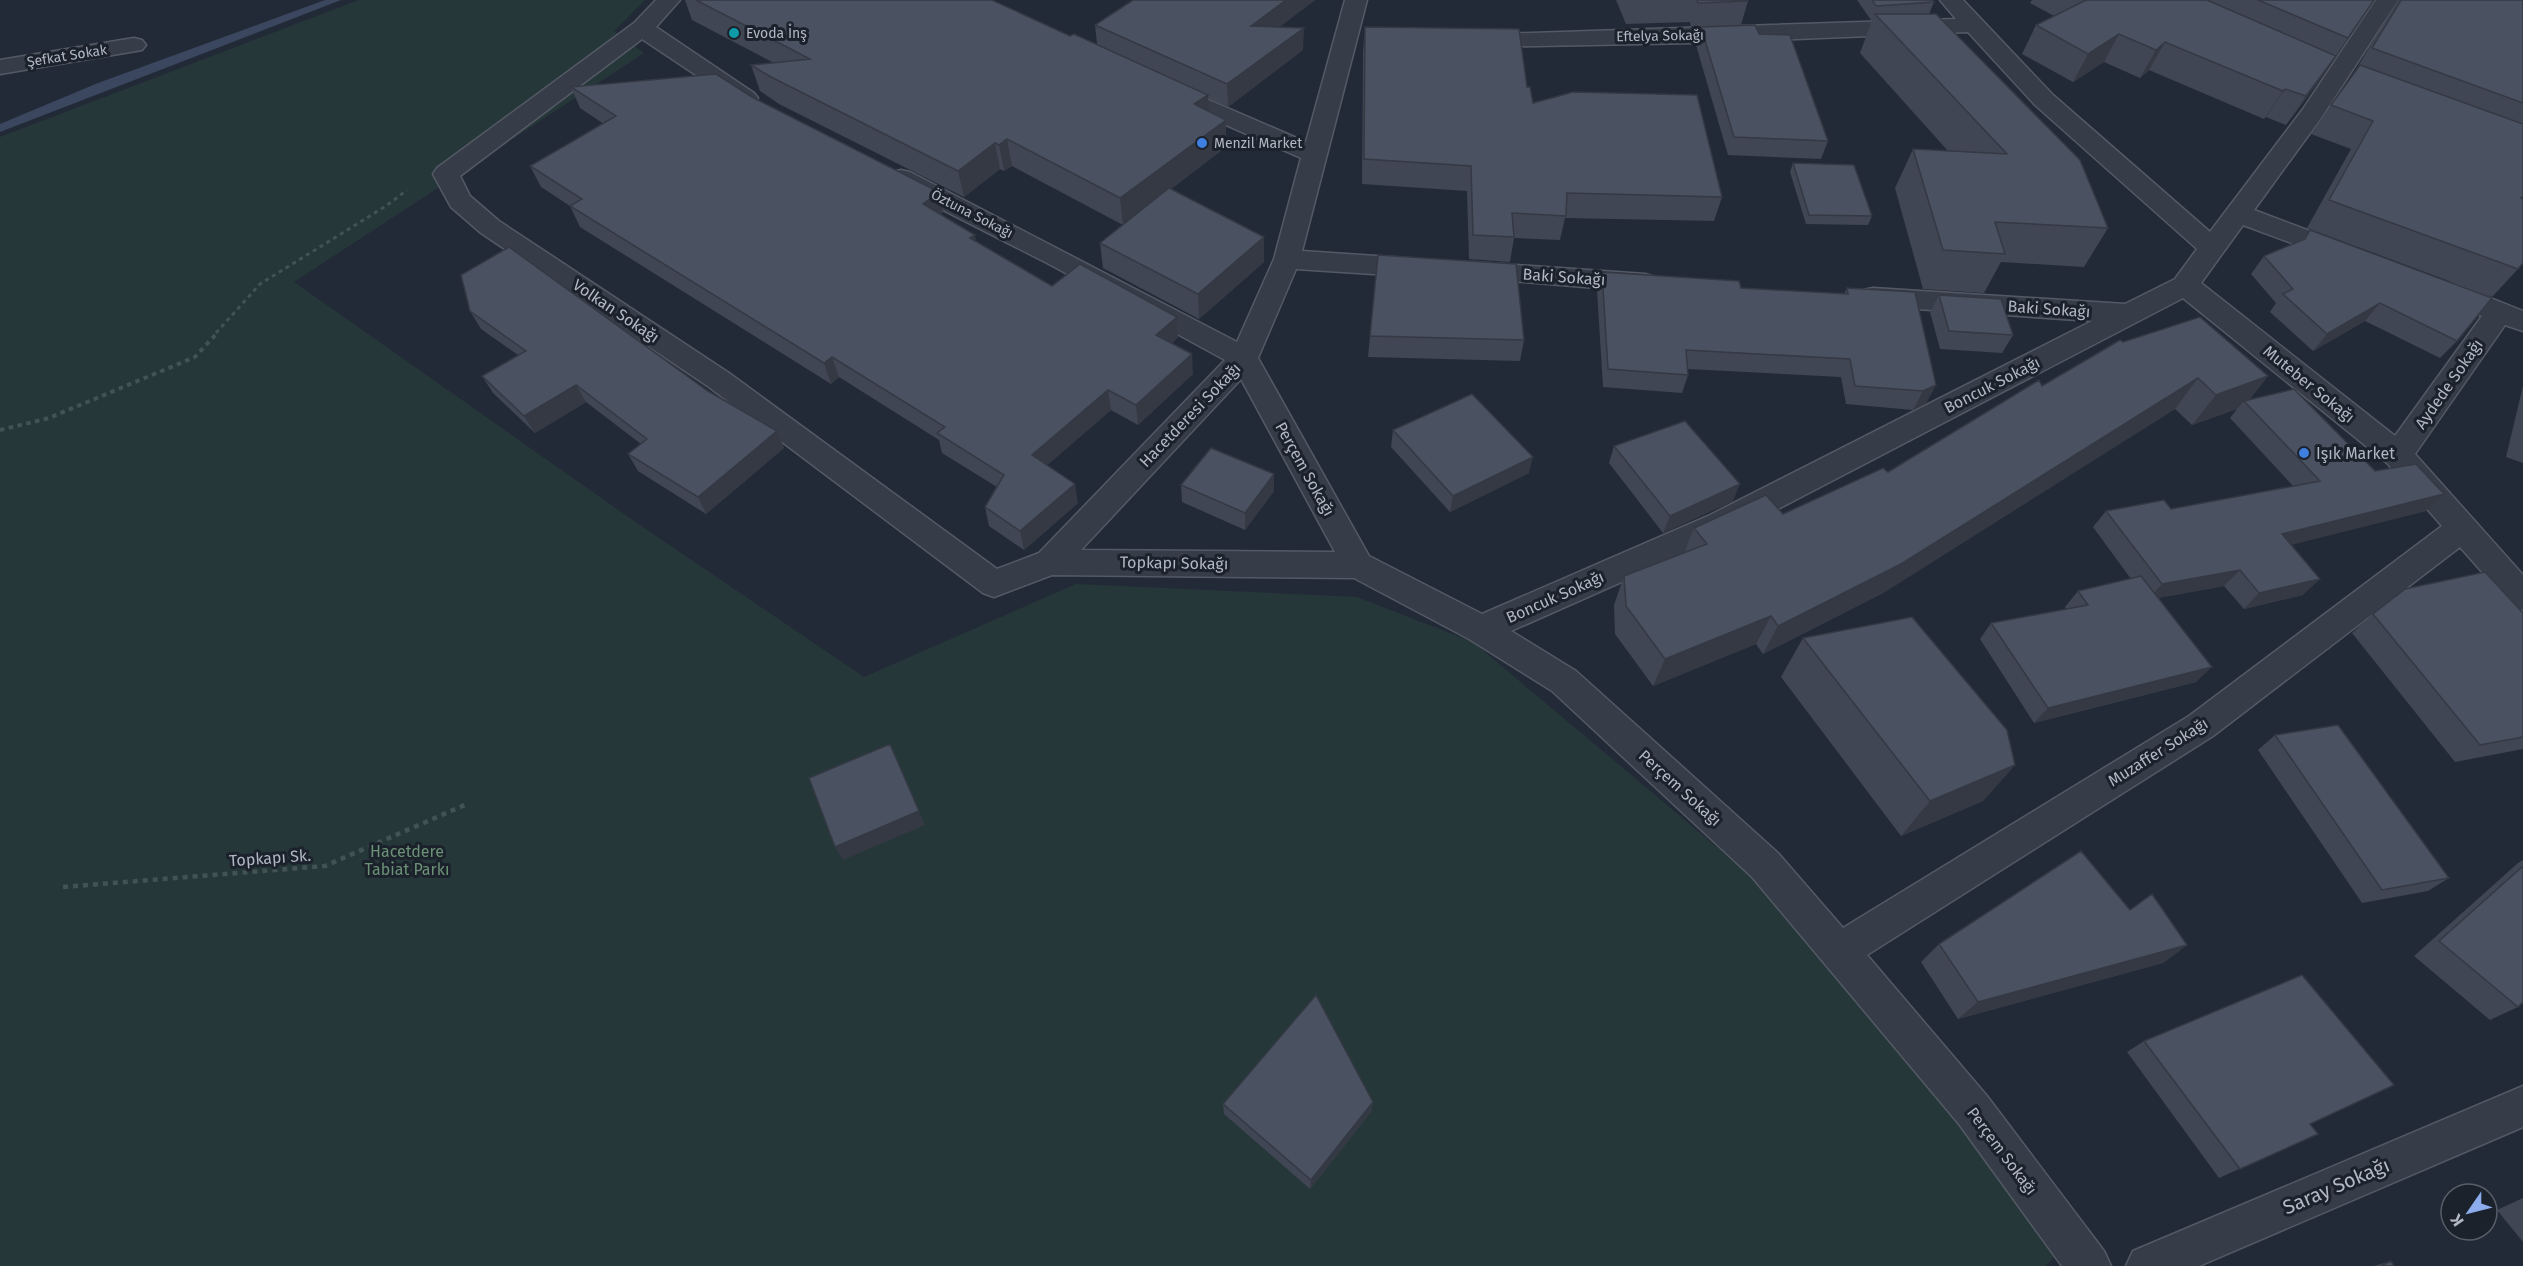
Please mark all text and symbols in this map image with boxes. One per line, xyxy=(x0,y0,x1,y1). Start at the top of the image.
place label: Evoda İnş xyxy=(746,24,807,42)
marker: Evoda İnş xyxy=(727,26,741,40)
street label: Eftelya Sokağı xyxy=(1616,27,1704,45)
street label: Şefkat Sokak xyxy=(26,41,109,71)
place label: Menzil Market xyxy=(1214,135,1303,152)
marker: Menzil Market xyxy=(1195,136,1209,150)
street label: Öztuna Sokağı xyxy=(928,185,1016,242)
street label: Baki Sokağı xyxy=(1522,265,1606,289)
street label: Volkan Sokağı xyxy=(569,275,663,347)
street label: Baki Sokağı xyxy=(2007,297,2091,321)
street label: Aydede Sokağı xyxy=(2411,335,2487,433)
street label: Muteber Sokağı xyxy=(2259,341,2359,427)
street label: Boncuk Sokağı xyxy=(1941,353,2043,417)
street label: Hacetderesi Sokağı xyxy=(1135,359,1245,471)
street label: Perçem Sokağı xyxy=(1270,419,1339,520)
place label: Işık Market xyxy=(2316,444,2395,464)
marker: Işık Market xyxy=(2297,446,2311,460)
street label: Topkapı Sokağı xyxy=(1120,553,1228,573)
street label: Boncuk Sokağı xyxy=(1503,567,1607,627)
street label: Muzaffer Sokağı xyxy=(2104,714,2212,790)
street label: Perçem Sokağı xyxy=(1634,746,1725,831)
park label: Hacetdere Tabiat Parkı xyxy=(365,842,449,879)
street label: Topkapı Sk. xyxy=(228,846,312,870)
street label: Perçem Sokağı xyxy=(1962,1104,2041,1199)
street label: Saray Sokağı xyxy=(2279,1153,2393,1219)
north arrow xyxy=(2439,1182,2499,1242)
text: K xyxy=(2446,1210,2468,1230)

